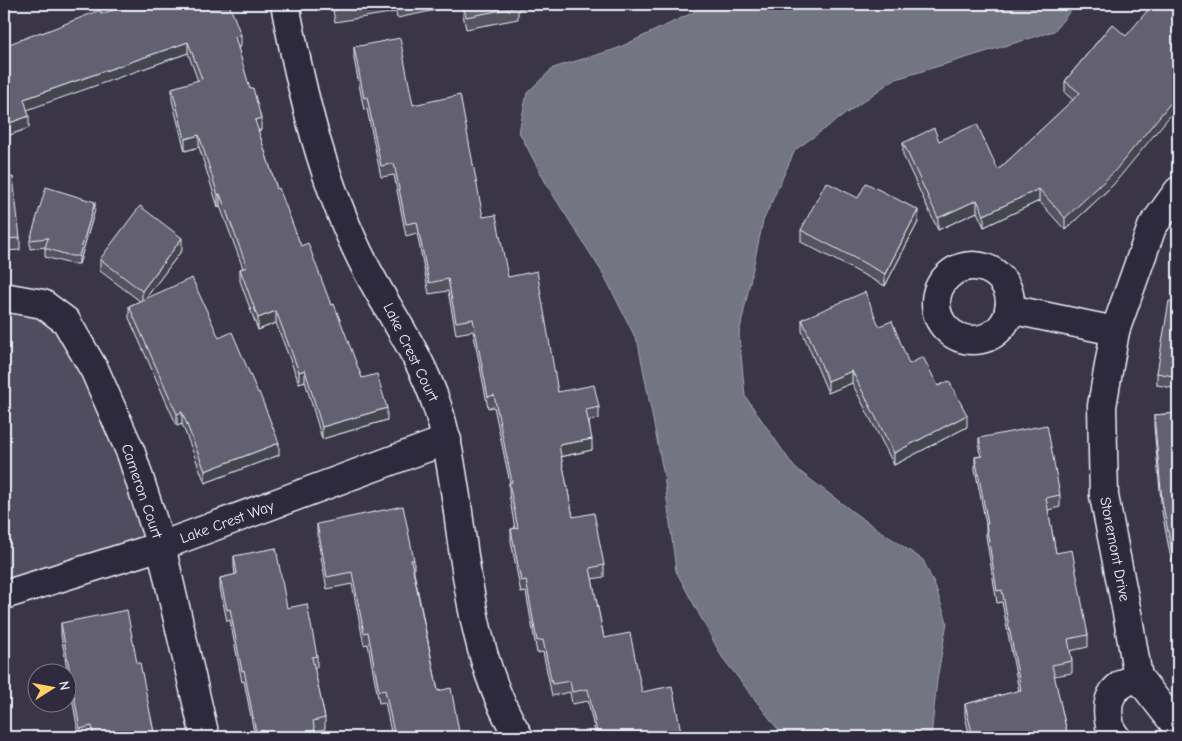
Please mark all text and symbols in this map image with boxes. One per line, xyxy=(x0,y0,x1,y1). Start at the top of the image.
street label: Lake Crest Court xyxy=(379,300,443,405)
street label: Cameron Court xyxy=(117,441,167,541)
street label: Stonemont Drive xyxy=(1096,495,1134,603)
street label: Lake Crest Way xyxy=(177,497,277,547)
north arrow xyxy=(28,664,78,714)
text: N xyxy=(55,680,73,692)

